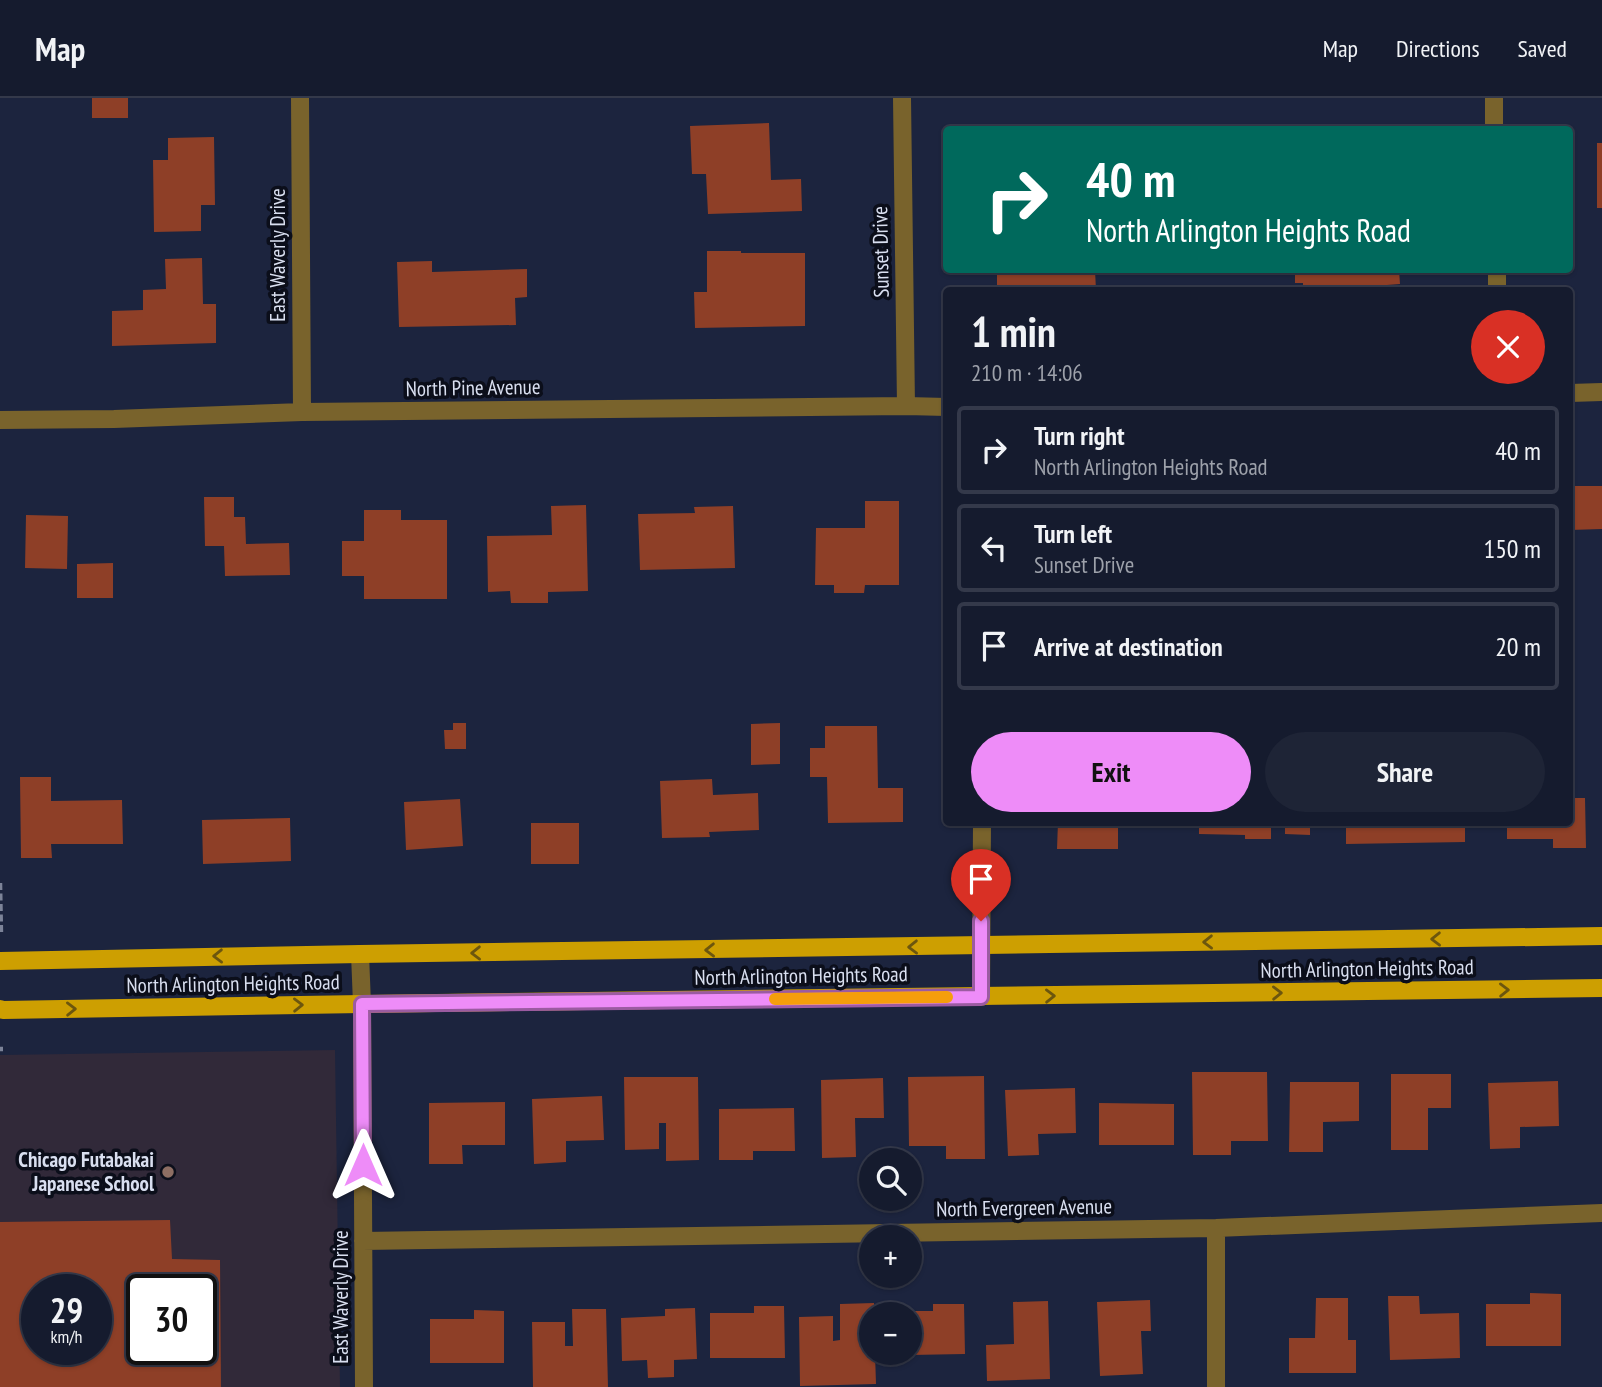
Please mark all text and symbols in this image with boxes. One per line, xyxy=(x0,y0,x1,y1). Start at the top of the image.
text: Map xyxy=(35,27,85,70)
text: Map xyxy=(1323,33,1358,64)
text: Directions xyxy=(1396,33,1480,64)
text: Saved xyxy=(1518,33,1567,64)
text: 40 m xyxy=(1086,147,1175,211)
icon: right xyxy=(971,154,1062,245)
street label: East Waverly Drive xyxy=(264,188,291,322)
street label: Sunset Drive xyxy=(866,206,895,298)
text: North Arlington Heights Road xyxy=(1086,209,1411,251)
text: 1 min xyxy=(971,304,1056,359)
button: close xyxy=(1471,310,1545,384)
text: 210 m · 14:06 xyxy=(971,358,1083,387)
street label: North Pine Avenue xyxy=(405,373,541,402)
text: Turn right xyxy=(1034,419,1125,452)
icon: right xyxy=(975,431,1013,469)
text: 40 m xyxy=(1495,434,1541,467)
text: North Arlington Heights Road xyxy=(1034,452,1268,481)
text: Turn left xyxy=(1034,517,1112,550)
icon: left xyxy=(975,529,1013,567)
text: 150 m xyxy=(1483,532,1541,565)
text: Sunset Drive xyxy=(1034,550,1134,579)
icon: arrive xyxy=(975,627,1013,665)
text: Arrive at destination xyxy=(1034,630,1223,663)
text: 20 m xyxy=(1495,630,1541,663)
button: Exit xyxy=(971,732,1251,812)
button: Share xyxy=(1265,732,1545,812)
pin xyxy=(951,849,1011,921)
icon: arrive xyxy=(962,860,1000,898)
one-way arrow xyxy=(1430,931,1441,947)
one-way arrow xyxy=(1203,935,1214,950)
one-way arrow xyxy=(907,939,918,955)
one-way arrow xyxy=(704,942,715,957)
one-way arrow xyxy=(471,945,482,960)
one-way arrow xyxy=(213,948,223,964)
street label: North Arlington Heights Road xyxy=(1260,953,1474,984)
street label: North Arlington Heights Road xyxy=(694,960,908,991)
street label: North Arlington Heights Road xyxy=(126,968,340,999)
one-way arrow xyxy=(1500,982,1510,998)
one-way arrow xyxy=(1272,985,1283,1001)
one-way arrow xyxy=(1045,988,1055,1004)
one-way arrow xyxy=(294,997,304,1013)
one-way arrow xyxy=(66,1002,77,1017)
position arrow xyxy=(326,1128,400,1202)
place label: Chicago Futabakai Japanese School xyxy=(18,1146,155,1197)
map controls xyxy=(859,1148,922,1365)
button: search xyxy=(859,1148,922,1211)
marker: Chicago Futabakai Japanese School xyxy=(160,1164,176,1180)
street label: North Evergreen Avenue xyxy=(936,1192,1112,1223)
button: + xyxy=(859,1225,922,1288)
street label: East Waverly Drive xyxy=(327,1230,354,1364)
speed limit sign: 30 xyxy=(126,1274,217,1365)
text: 29 xyxy=(50,1287,83,1333)
button: − xyxy=(859,1302,922,1365)
text: km/h xyxy=(51,1325,82,1348)

